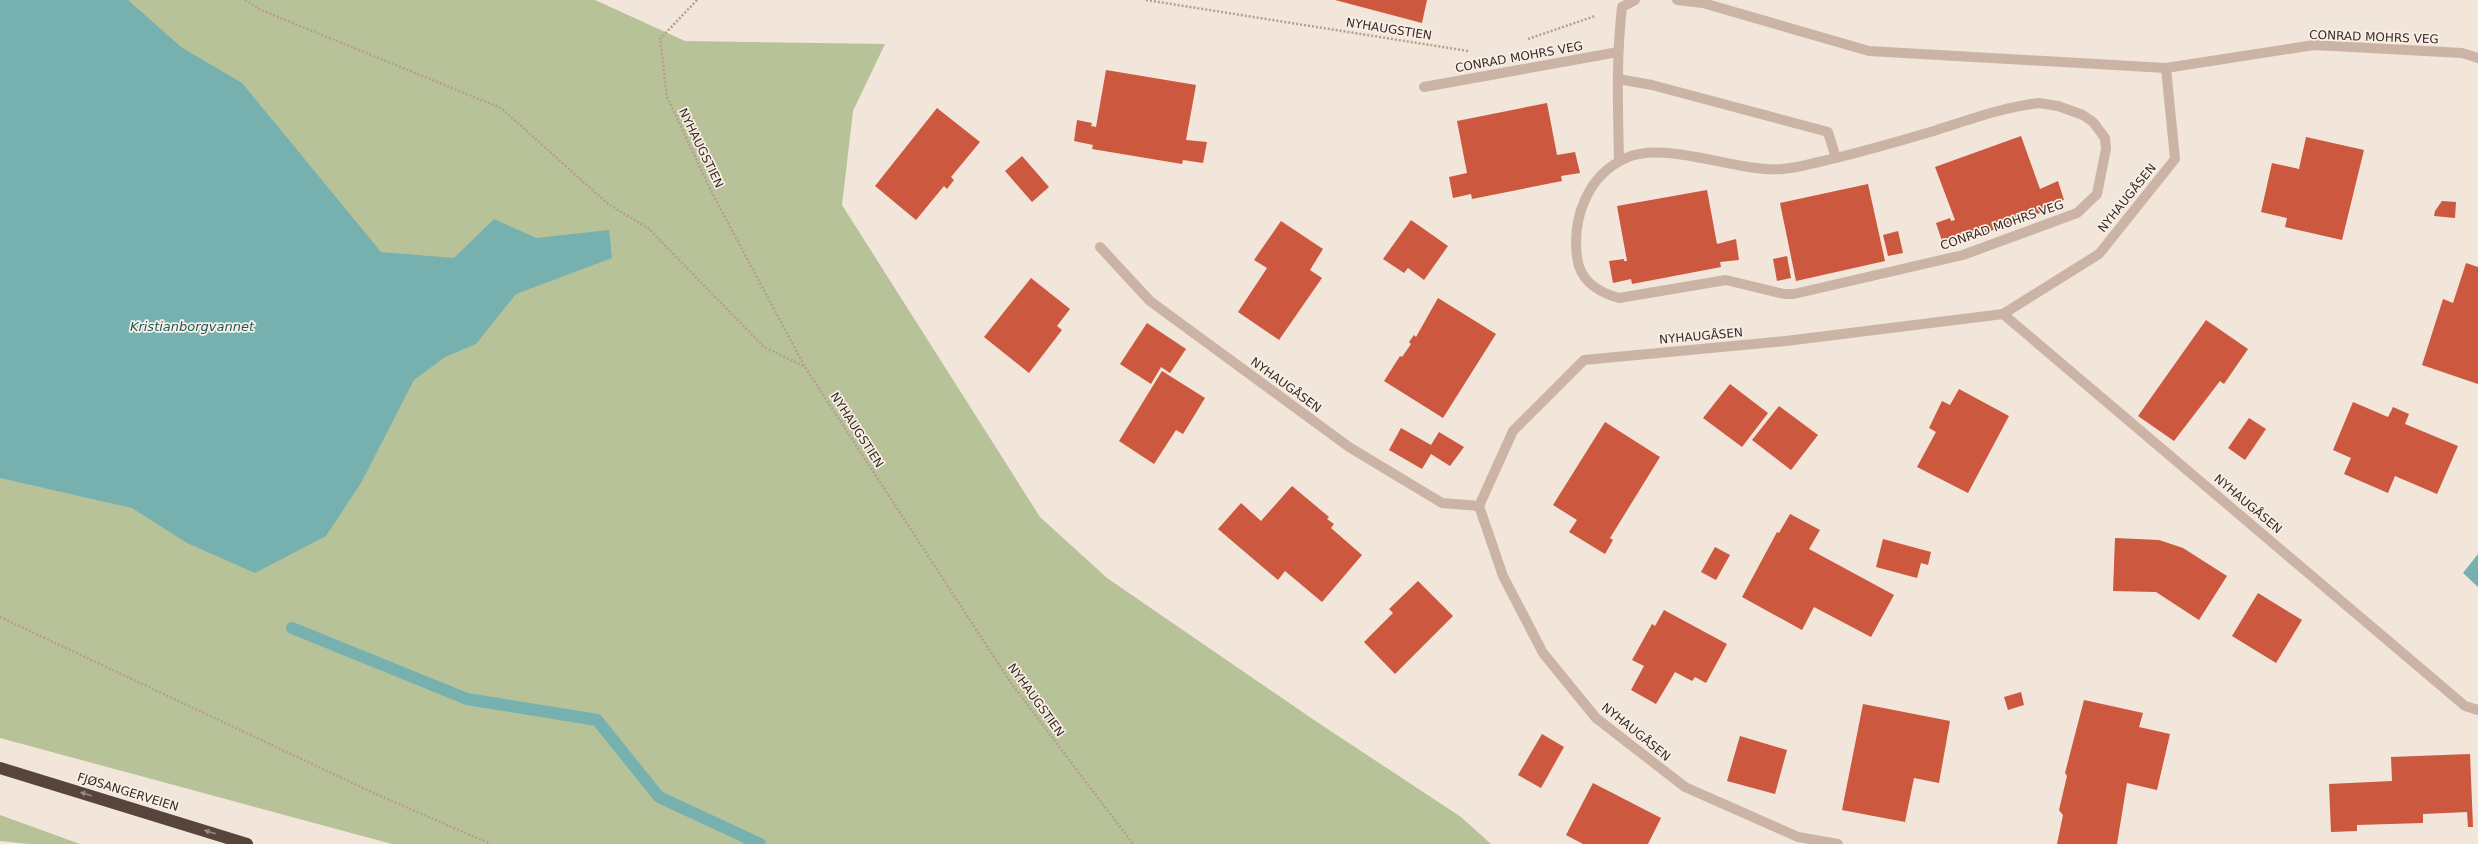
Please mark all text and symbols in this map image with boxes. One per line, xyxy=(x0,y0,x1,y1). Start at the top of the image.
street label: NYHAUGSTIEN xyxy=(1345,15,1433,43)
street label: CONRAD MOHRS VEG xyxy=(2309,28,2439,46)
street label: CONRAD MOHRS VEG xyxy=(1454,39,1584,75)
street label: NYHAUGSTIEN xyxy=(676,106,726,190)
street label: NYHAUGÅSEN xyxy=(2094,160,2159,235)
street label: CONRAD MOHRS VEG xyxy=(1938,197,2066,253)
water label: Kristianborgvannet xyxy=(130,319,255,334)
street label: NYHAUGÅSEN xyxy=(1658,324,1743,347)
street label: NYHAUGÅSEN xyxy=(1248,354,1325,415)
street label: NYHAUGSTIEN xyxy=(828,390,886,470)
street label: NYHAUGÅSEN xyxy=(2211,471,2285,536)
street label: NYHAUGSTIEN xyxy=(1005,661,1067,739)
street label: NYHAUGÅSEN xyxy=(1599,699,1674,764)
street label: FJØSANGERVEIEN xyxy=(76,770,180,814)
one-way arrow xyxy=(79,791,91,797)
one-way arrow xyxy=(204,829,216,835)

